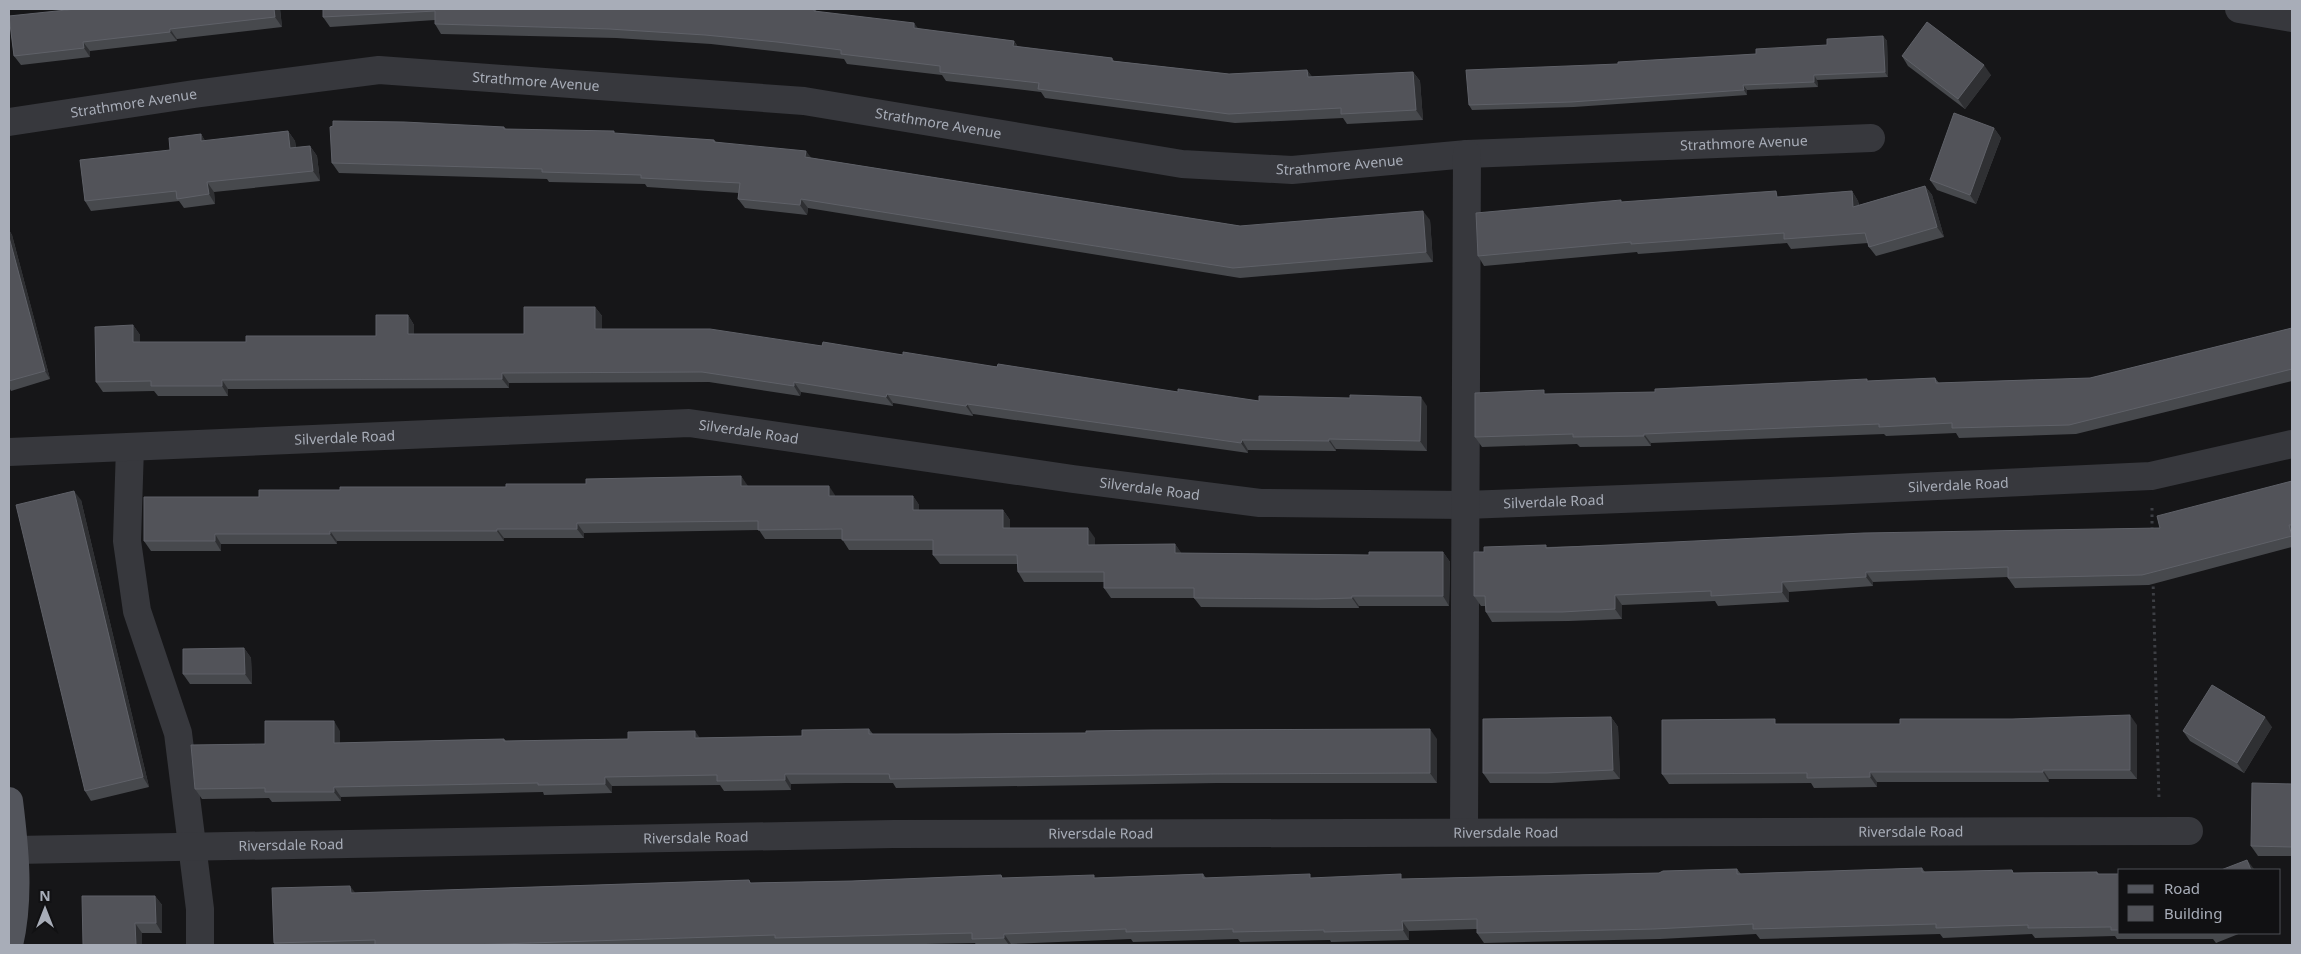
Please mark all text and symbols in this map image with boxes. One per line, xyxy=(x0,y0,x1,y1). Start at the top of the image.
street label: Strathmore Avenue xyxy=(472,67,600,95)
street label: Strathmore Avenue xyxy=(69,84,198,122)
street label: Strathmore Avenue xyxy=(874,103,1003,143)
street label: Strathmore Avenue xyxy=(1680,131,1808,155)
street label: Strathmore Avenue xyxy=(1276,150,1404,179)
street label: Silverdale Road xyxy=(698,415,800,448)
street label: Silverdale Road xyxy=(294,426,395,449)
street label: Silverdale Road xyxy=(1099,473,1201,504)
street label: Silverdale Road xyxy=(1908,473,2009,496)
street label: Silverdale Road xyxy=(1503,490,1604,513)
street label: Riversdale Road xyxy=(1453,822,1558,842)
street label: Riversdale Road xyxy=(1858,822,1963,841)
street label: Riversdale Road xyxy=(1048,823,1153,843)
street label: Riversdale Road xyxy=(643,827,749,848)
street label: Riversdale Road xyxy=(238,834,344,855)
legend xyxy=(2118,869,2281,934)
text: Road xyxy=(2164,878,2200,898)
north arrow xyxy=(20,884,70,934)
text: N xyxy=(39,886,51,905)
text: Building xyxy=(2164,903,2222,923)

